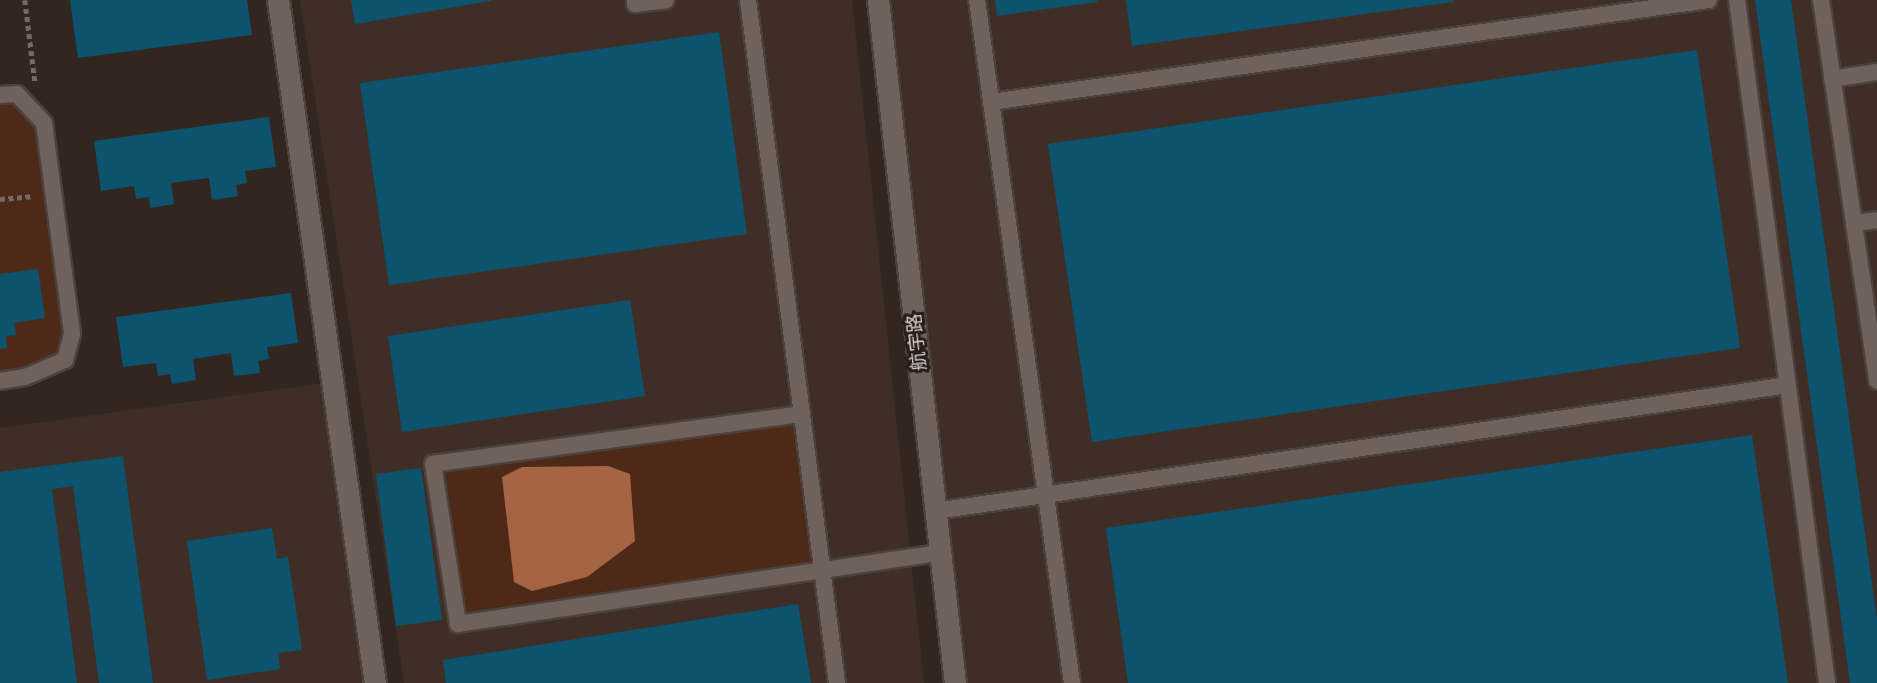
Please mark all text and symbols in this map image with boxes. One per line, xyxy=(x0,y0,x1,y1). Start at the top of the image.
street label: 航宇路 xyxy=(903,312,931,372)

